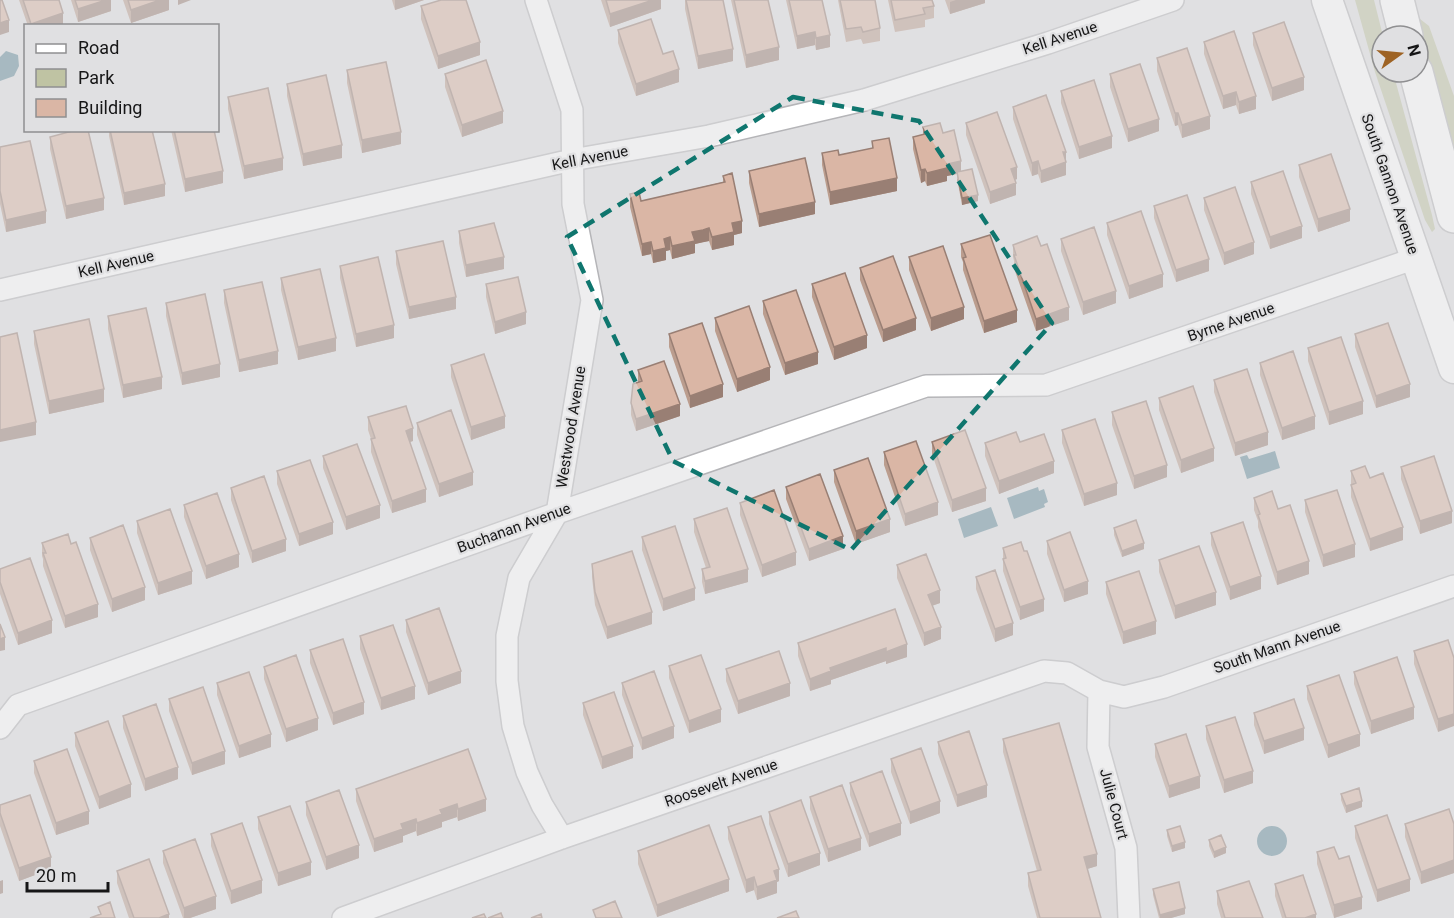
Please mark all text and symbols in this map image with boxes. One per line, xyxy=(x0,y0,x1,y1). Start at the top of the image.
street label: Kell Avenue xyxy=(1020,17,1100,58)
legend xyxy=(24,24,219,132)
north arrow xyxy=(1370,24,1430,84)
text: Road xyxy=(78,37,119,58)
text: N xyxy=(1403,42,1425,58)
text: Park xyxy=(78,67,115,88)
text: Building xyxy=(78,97,142,118)
street label: South Gannon Avenue xyxy=(1358,111,1422,257)
street label: Kell Avenue xyxy=(550,142,630,174)
street label: Kell Avenue xyxy=(76,247,156,281)
street label: Byrne Avenue xyxy=(1185,299,1277,345)
street label: Westwood Avenue xyxy=(552,365,590,489)
street label: Buchanan Avenue xyxy=(455,499,573,557)
street label: South Mann Avenue xyxy=(1211,617,1343,677)
street label: Roosevelt Avenue xyxy=(662,755,780,811)
street label: Julie Court xyxy=(1096,767,1132,841)
scale bar xyxy=(27,855,108,893)
text: 20 m xyxy=(36,865,76,886)

